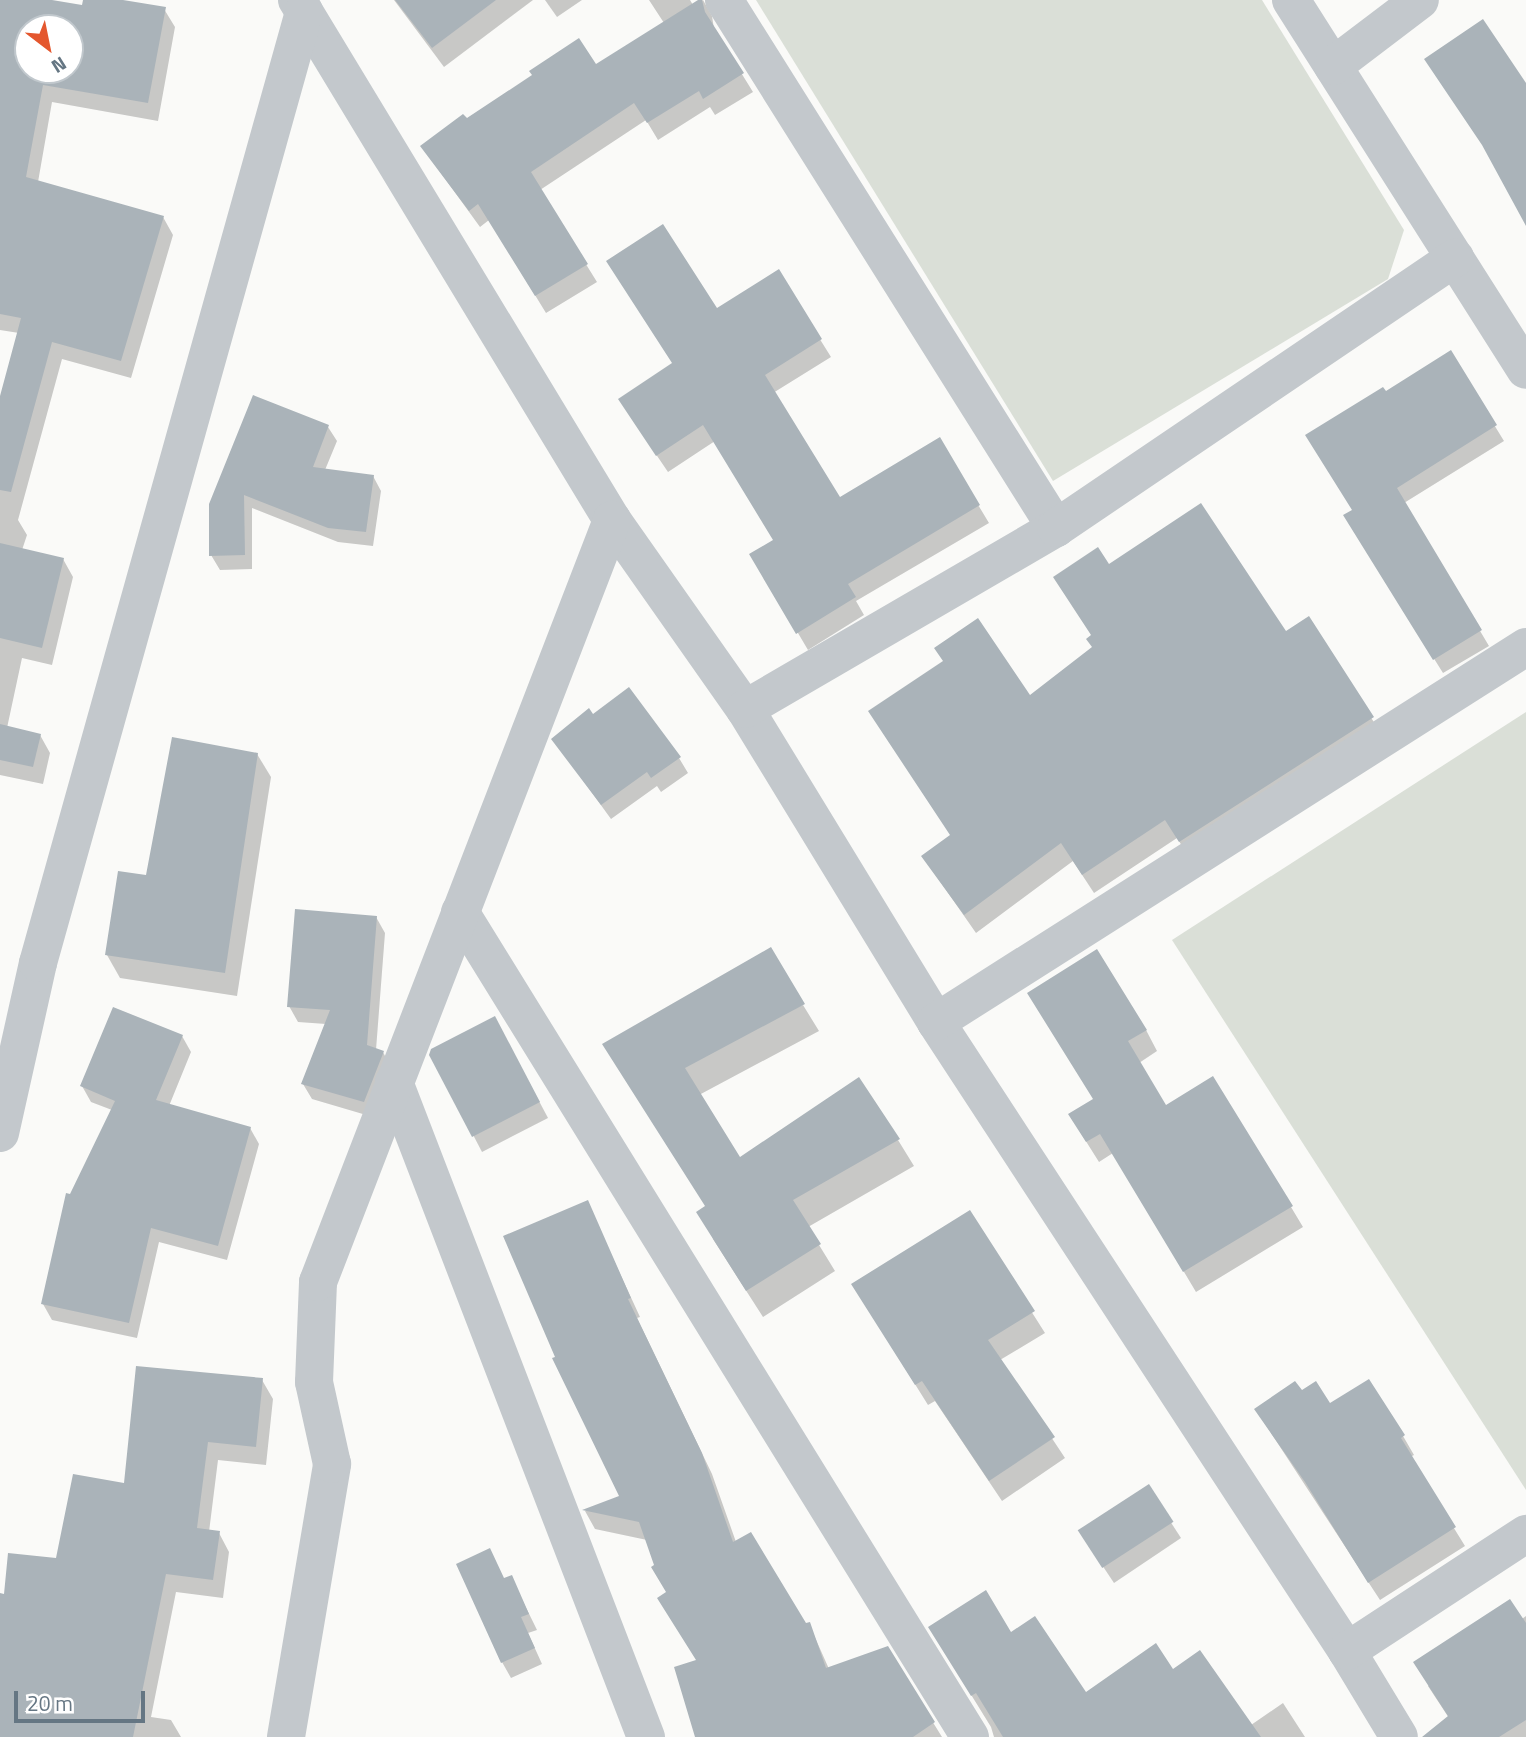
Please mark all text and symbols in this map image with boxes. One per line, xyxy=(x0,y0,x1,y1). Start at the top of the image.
north arrow xyxy=(14,14,84,84)
text: N xyxy=(46,50,73,81)
scale bar xyxy=(18,1678,149,1722)
text: 20 m xyxy=(27,1687,73,1719)

